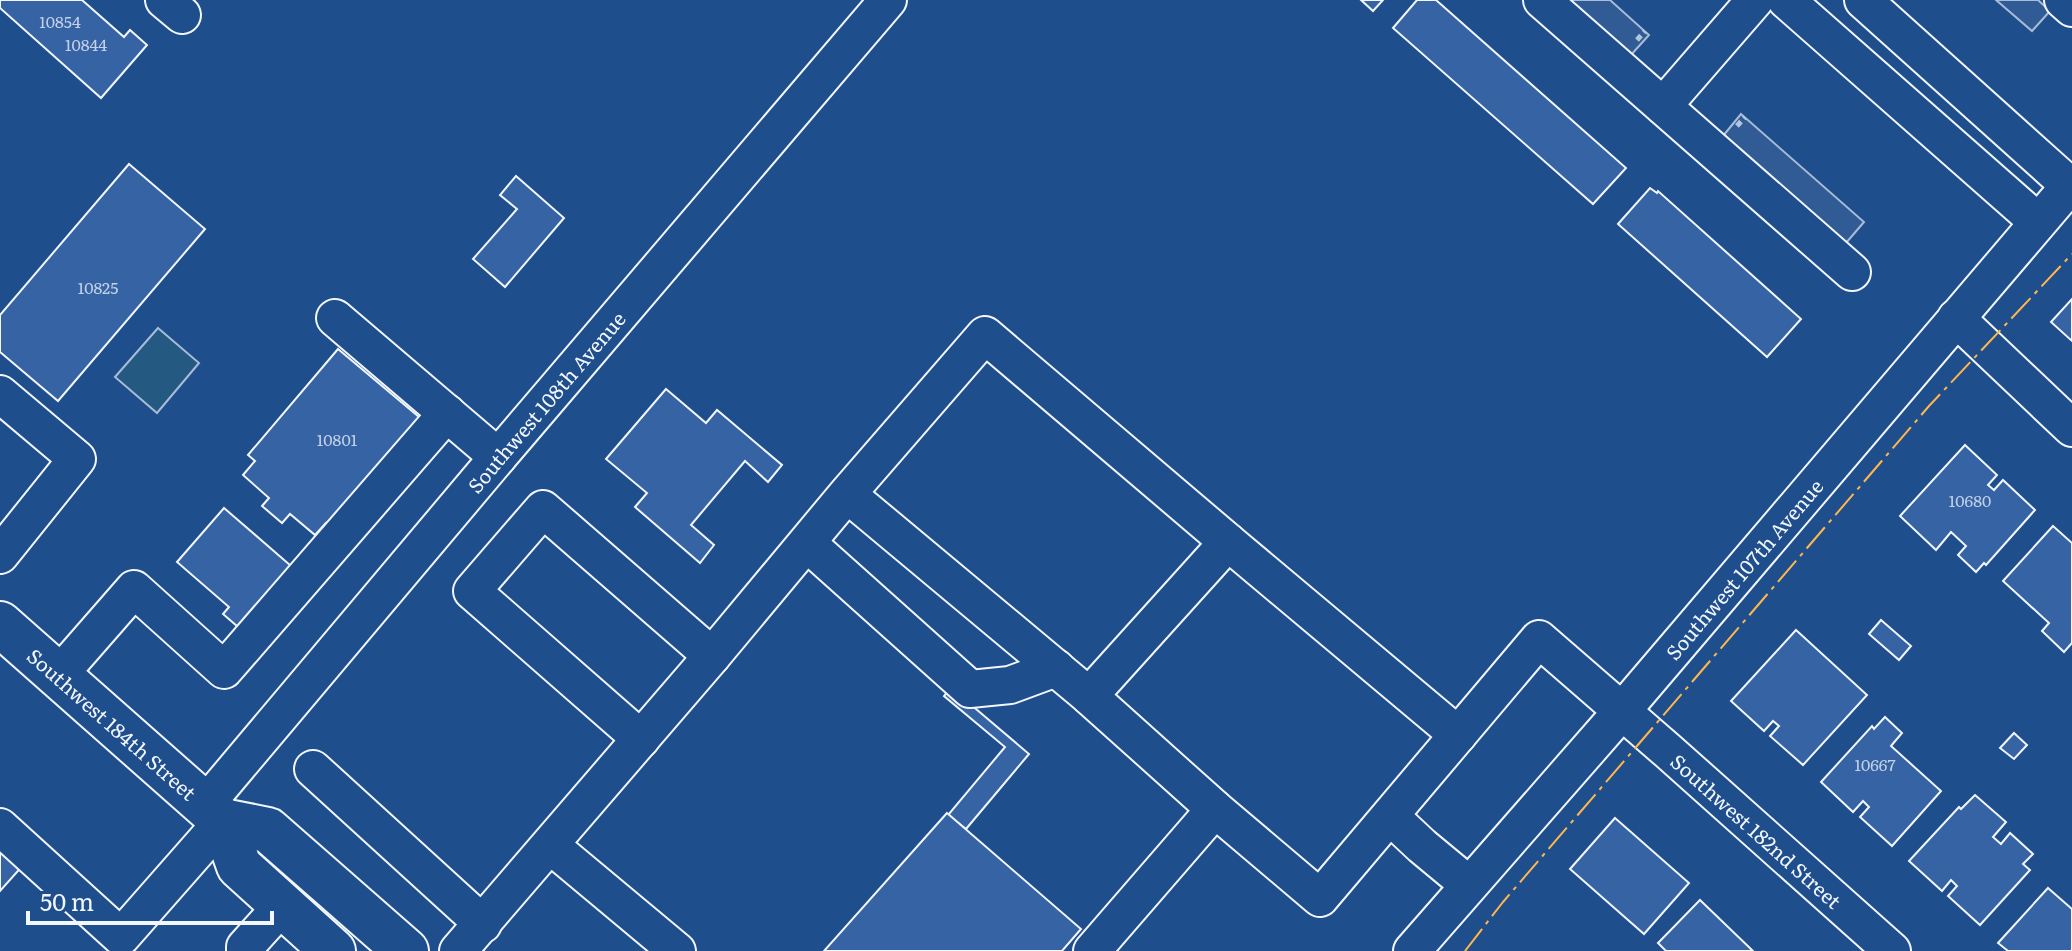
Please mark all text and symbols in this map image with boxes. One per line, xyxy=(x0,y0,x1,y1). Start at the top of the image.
house number: 10854 xyxy=(39,9,81,33)
house number: 10844 xyxy=(65,32,107,56)
house number: 10825 xyxy=(78,275,118,299)
street label: Southwest 108th Avenue xyxy=(459,304,632,499)
house number: 10801 xyxy=(317,427,358,451)
street label: Southwest 107th Avenue xyxy=(1657,471,1829,666)
house number: 10680 xyxy=(1949,488,1991,512)
street label: Southwest 184th Street xyxy=(21,640,204,806)
street label: Southwest 182nd Street xyxy=(1665,746,1849,915)
house number: 10667 xyxy=(1854,752,1896,776)
scale bar xyxy=(28,875,272,925)
text: 50 m xyxy=(40,883,94,918)

